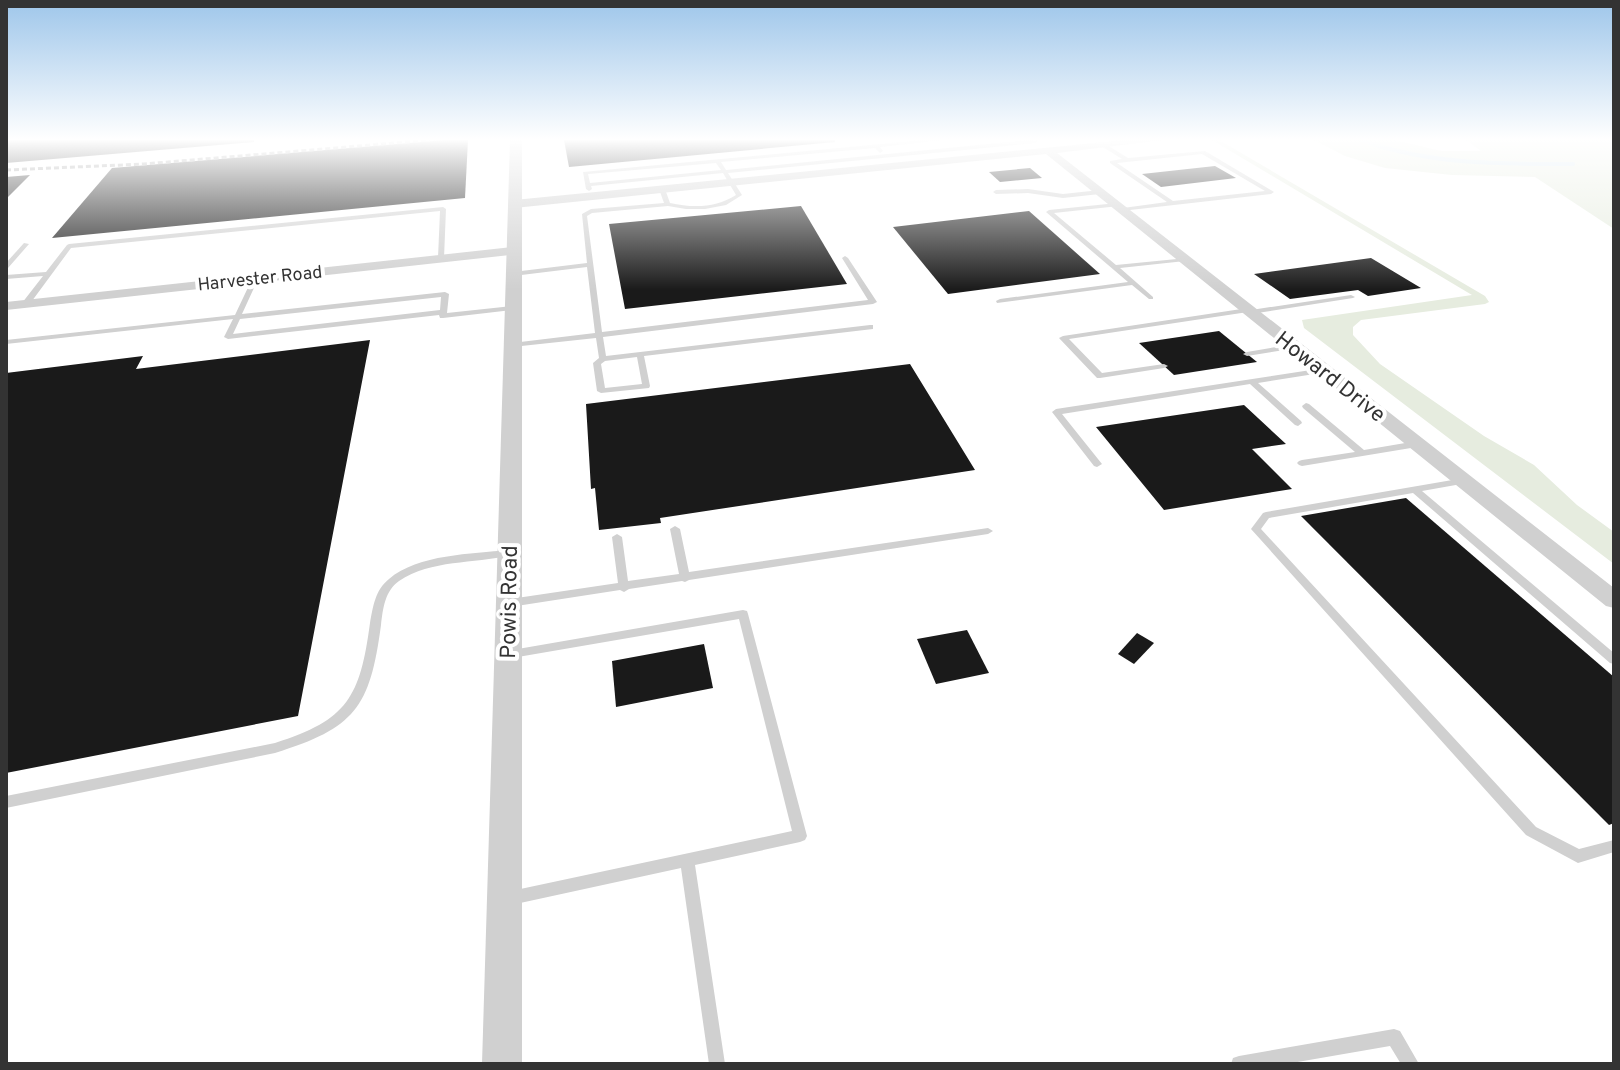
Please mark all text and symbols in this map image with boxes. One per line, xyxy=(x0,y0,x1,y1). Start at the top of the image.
street label: Harvester Road xyxy=(197,262,324,297)
street label: Howard Drive xyxy=(1269,327,1390,429)
street label: Powis Road xyxy=(496,545,525,659)

